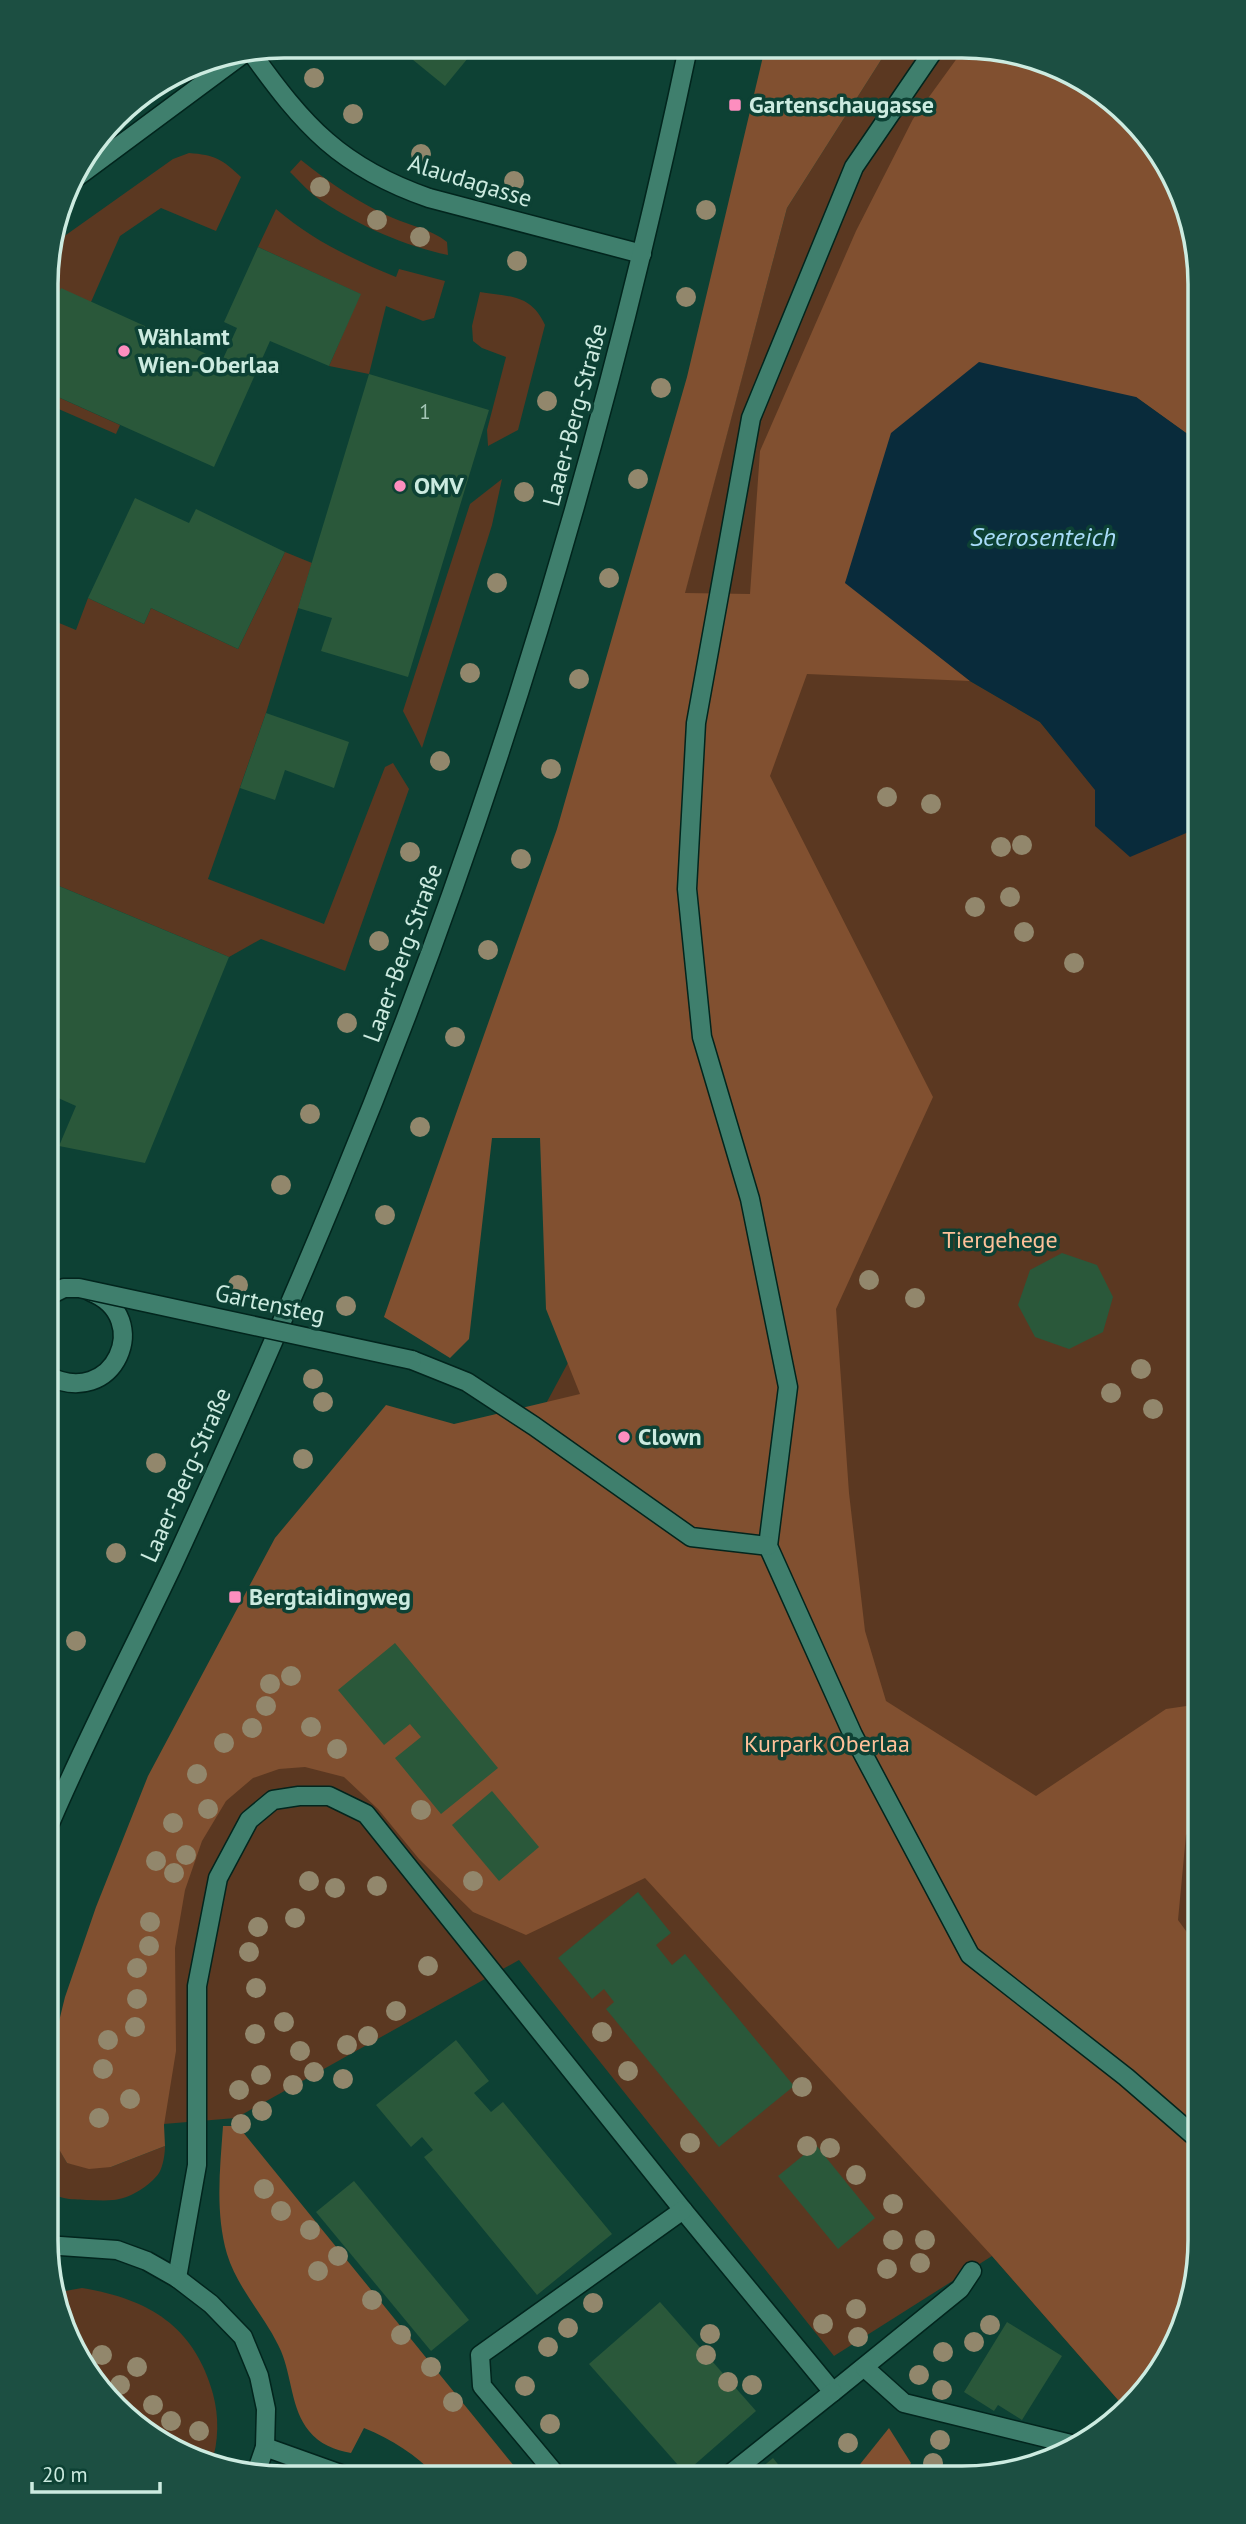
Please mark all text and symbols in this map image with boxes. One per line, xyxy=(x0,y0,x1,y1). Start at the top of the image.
place label: Gartenschaugasse xyxy=(749,89,934,120)
marker: Gartenschaugasse xyxy=(727,97,743,113)
street label: Alaudagasse xyxy=(404,147,536,214)
street label: Laaer-Berg-Straße xyxy=(535,320,614,510)
place label: Wählamt Wien-Oberlaa xyxy=(138,321,279,380)
marker: Wählamt Wien-Oberlaa xyxy=(116,343,132,359)
house number: 1 xyxy=(419,398,431,425)
place label: OMV xyxy=(414,470,464,501)
marker: OMV xyxy=(392,478,408,494)
water label: Seerosenteich xyxy=(970,520,1116,553)
street label: Laaer-Berg-Straße xyxy=(356,859,449,1046)
park label: Tiergehege xyxy=(942,1224,1058,1255)
street label: Gartensteg xyxy=(212,1277,328,1330)
street label: Laaer-Berg-Straße xyxy=(133,1383,238,1567)
place label: Clown xyxy=(638,1421,702,1452)
marker: Clown xyxy=(616,1429,632,1445)
place label: Bergtaidingweg xyxy=(249,1581,411,1612)
marker: Bergtaidingweg xyxy=(227,1589,243,1605)
park label: Kurpark Oberlaa xyxy=(744,1728,910,1759)
scale bar xyxy=(32,2450,159,2494)
text: 20 m xyxy=(42,2461,88,2488)

